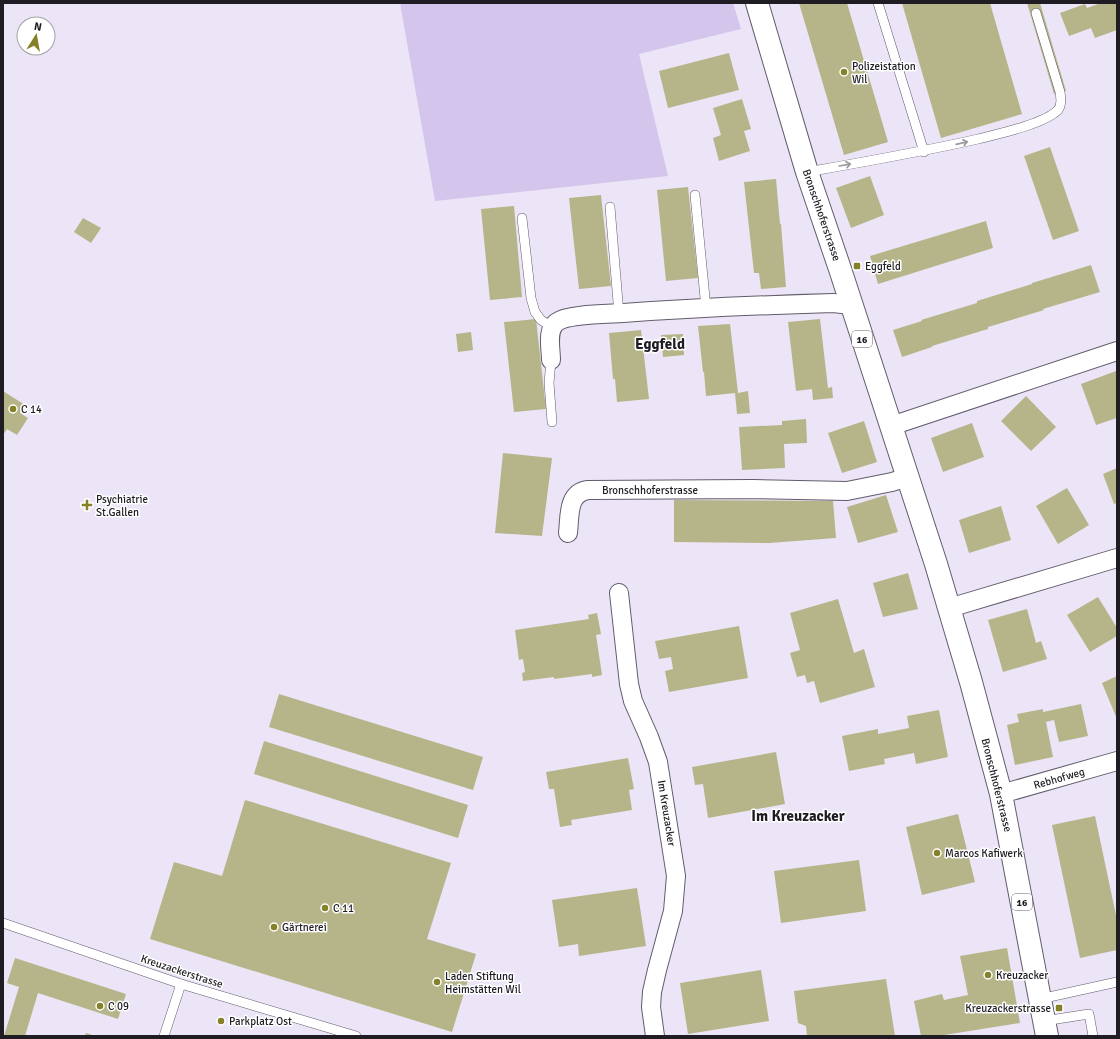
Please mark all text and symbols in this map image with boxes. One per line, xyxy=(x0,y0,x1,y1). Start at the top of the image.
north arrow xyxy=(16,16,56,56)
text: N xyxy=(33,20,43,34)
place label: Polizeistation Wil xyxy=(852,60,916,86)
marker: Polizeistation Wil xyxy=(839,67,849,77)
one-way arrow xyxy=(955,138,968,146)
one-way arrow xyxy=(838,161,851,169)
street label: Bronschhoferstrasse xyxy=(800,168,843,263)
place label: Eggfeld xyxy=(865,260,901,273)
marker: Eggfeld xyxy=(852,261,862,271)
road number: 16 xyxy=(852,331,872,347)
district label: Eggfeld xyxy=(635,335,685,353)
place label: C 14 xyxy=(21,403,42,416)
marker: C 14 xyxy=(8,404,18,414)
street label: Bronschhoferstrasse xyxy=(602,484,698,497)
place label: Psychiatrie St.Gallen xyxy=(96,493,148,519)
marker: Psychiatrie St.Gallen xyxy=(81,499,93,511)
street label: Bronschhoferstrasse xyxy=(979,737,1014,833)
street label: Rebhofweg xyxy=(1032,765,1086,792)
street label: Im Kreuzacker xyxy=(655,779,678,847)
district label: Im Kreuzacker xyxy=(751,807,845,825)
place label: Marcos Kafiwerk xyxy=(945,847,1023,860)
marker: Marcos Kafiwerk xyxy=(932,848,942,858)
road number: 16 xyxy=(1012,894,1032,910)
place label: C 11 xyxy=(333,902,354,915)
marker: C 11 xyxy=(320,903,330,913)
place label: Gärtnerei xyxy=(282,921,327,934)
marker: Gärtnerei xyxy=(269,922,279,932)
street label: Kreuzackerstrasse xyxy=(139,952,225,991)
place label: Kreuzacker xyxy=(996,969,1048,982)
place label: Laden Stiftung Heimstätten Wil xyxy=(445,970,521,996)
marker: Kreuzacker xyxy=(983,970,993,980)
marker: Laden Stiftung Heimstätten Wil xyxy=(432,977,442,987)
place label: C 09 xyxy=(108,1000,129,1013)
marker: C 09 xyxy=(95,1001,105,1011)
place label: Kreuzackerstrasse xyxy=(965,1002,1051,1015)
marker: Kreuzackerstrasse xyxy=(1054,1003,1064,1013)
place label: Parkplatz Ost xyxy=(229,1015,292,1028)
marker: Parkplatz Ost xyxy=(216,1016,226,1026)

